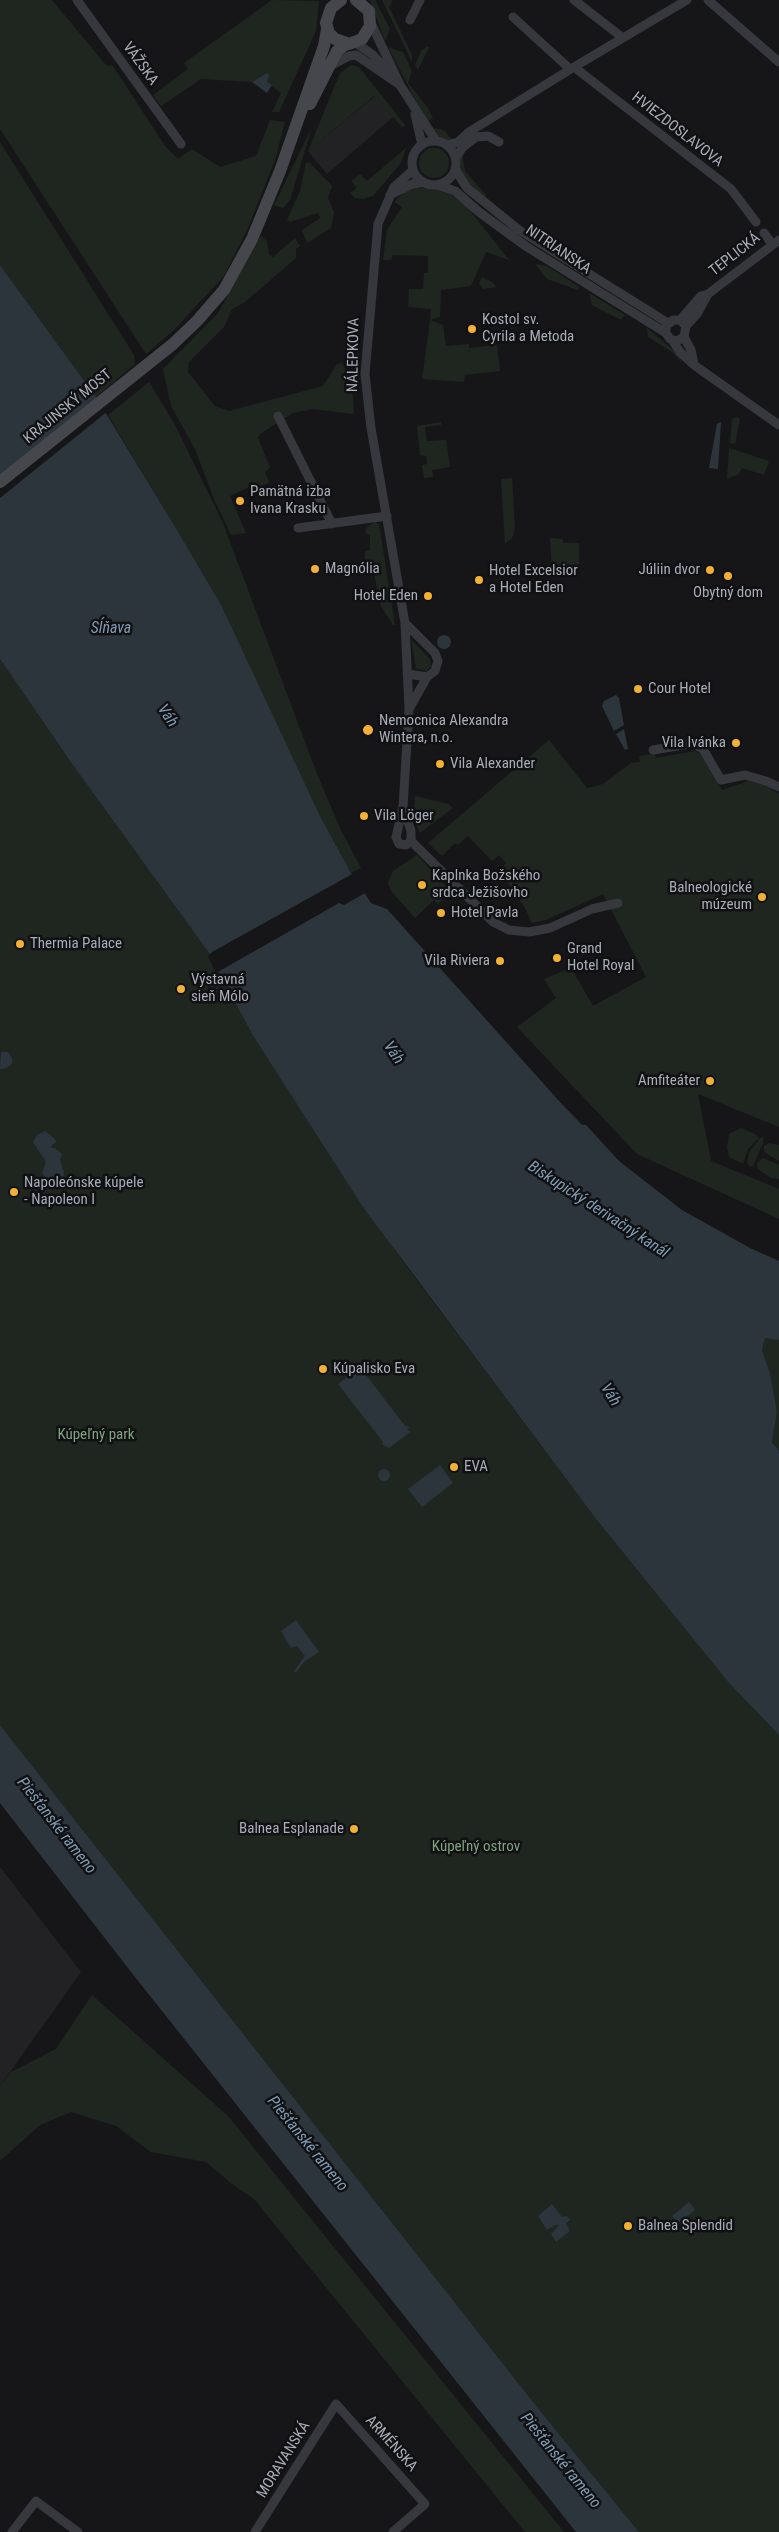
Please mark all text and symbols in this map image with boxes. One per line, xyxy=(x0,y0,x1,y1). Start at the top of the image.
street label: VÁŽSKA xyxy=(118,39,162,89)
street label: HVIEZDOSLAVOVA xyxy=(628,89,726,171)
street label: NITRIANSKA xyxy=(522,222,594,278)
street label: TEPLICKÁ xyxy=(706,230,764,280)
place label: Kostol sv. Cyrila a Metoda xyxy=(482,311,574,346)
street label: NÁLEPKOVA xyxy=(344,318,364,392)
marker: Kostol sv. Cyrila a Metoda xyxy=(466,323,478,335)
street label: KRAJINSKÝ MOST xyxy=(20,366,116,448)
place label: Pamätná izba Ivana Krasku xyxy=(250,483,331,518)
marker: Pamätná izba Ivana Krasku xyxy=(234,495,246,507)
place label: Magnólia xyxy=(325,560,380,578)
place label: Júliin dvor xyxy=(639,561,700,579)
place label: Hotel Excelsior a Hotel Eden xyxy=(489,562,578,597)
marker: Magnólia xyxy=(309,563,321,575)
marker: Júliin dvor xyxy=(704,564,716,576)
marker: Obytný dom xyxy=(722,570,734,582)
marker: Hotel Excelsior a Hotel Eden xyxy=(473,574,485,586)
place label: Obytný dom xyxy=(693,584,763,602)
place label: Hotel Eden xyxy=(354,587,418,605)
marker: Hotel Eden xyxy=(422,590,434,602)
water label: Sĺňava xyxy=(91,619,131,639)
place label: Cour Hotel xyxy=(648,680,711,698)
marker: Cour Hotel xyxy=(632,683,644,695)
water label: Váh xyxy=(153,701,181,731)
place label: Nemocnica Alexandra Wintera, n.o. xyxy=(379,712,508,747)
marker: Nemocnica Alexandra Wintera, n.o. xyxy=(361,723,375,737)
place label: Vila Ivánka xyxy=(662,734,726,752)
marker: Vila Ivánka xyxy=(730,737,742,749)
place label: Vila Alexander xyxy=(450,755,535,773)
marker: Vila Alexander xyxy=(434,758,446,770)
place label: Vila Löger xyxy=(374,807,434,825)
marker: Vila Löger xyxy=(358,810,370,822)
place label: Kaplnka Božského srdca Ježišovho xyxy=(432,867,540,902)
marker: Kaplnka Božského srdca Ježišovho xyxy=(416,879,428,891)
place label: Balneologické múzeum xyxy=(669,879,752,914)
marker: Balneologické múzeum xyxy=(756,891,768,903)
place label: Hotel Pavla xyxy=(451,904,519,922)
marker: Hotel Pavla xyxy=(435,907,447,919)
place label: Thermia Palace xyxy=(30,935,122,953)
marker: Thermia Palace xyxy=(14,938,26,950)
place label: Grand Hotel Royal xyxy=(567,940,634,975)
place label: Vila Riviera xyxy=(424,952,490,970)
marker: Grand Hotel Royal xyxy=(551,952,563,964)
marker: Vila Riviera xyxy=(494,955,506,967)
place label: Výstavná sieň Mólo xyxy=(191,971,249,1006)
marker: Výstavná sieň Mólo xyxy=(175,983,187,995)
water label: Váh xyxy=(379,1038,407,1068)
place label: Amfiteáter xyxy=(638,1072,700,1090)
marker: Amfiteáter xyxy=(704,1075,716,1087)
water label: Biskupický derivačný kanál xyxy=(524,1157,672,1263)
place label: Napoleónske kúpele - Napoleon I xyxy=(24,1174,144,1209)
marker: Napoleónske kúpele - Napoleon I xyxy=(8,1186,20,1198)
place label: Kúpalisko Eva xyxy=(333,1360,415,1378)
marker: Kúpalisko Eva xyxy=(317,1363,329,1375)
water label: Váh xyxy=(596,1380,624,1410)
park label: Kúpeľný park xyxy=(57,1426,135,1444)
place label: EVA xyxy=(464,1458,488,1476)
marker: EVA xyxy=(448,1461,460,1473)
water label: Piešťanské rameno xyxy=(12,1774,100,1878)
place label: Balnea Esplanade xyxy=(239,1820,344,1838)
marker: Balnea Esplanade xyxy=(348,1823,360,1835)
park label: Kúpeľný ostrov xyxy=(432,1838,520,1856)
water label: Piešťanské rameno xyxy=(263,2092,351,2196)
place label: Balnea Splendid xyxy=(638,2217,733,2235)
marker: Balnea Splendid xyxy=(622,2220,634,2232)
water label: Piešťanské rameno xyxy=(516,2409,604,2513)
street label: ARMÉNSKA xyxy=(361,2412,421,2476)
street label: MORAVANSKÁ xyxy=(253,2418,315,2502)

